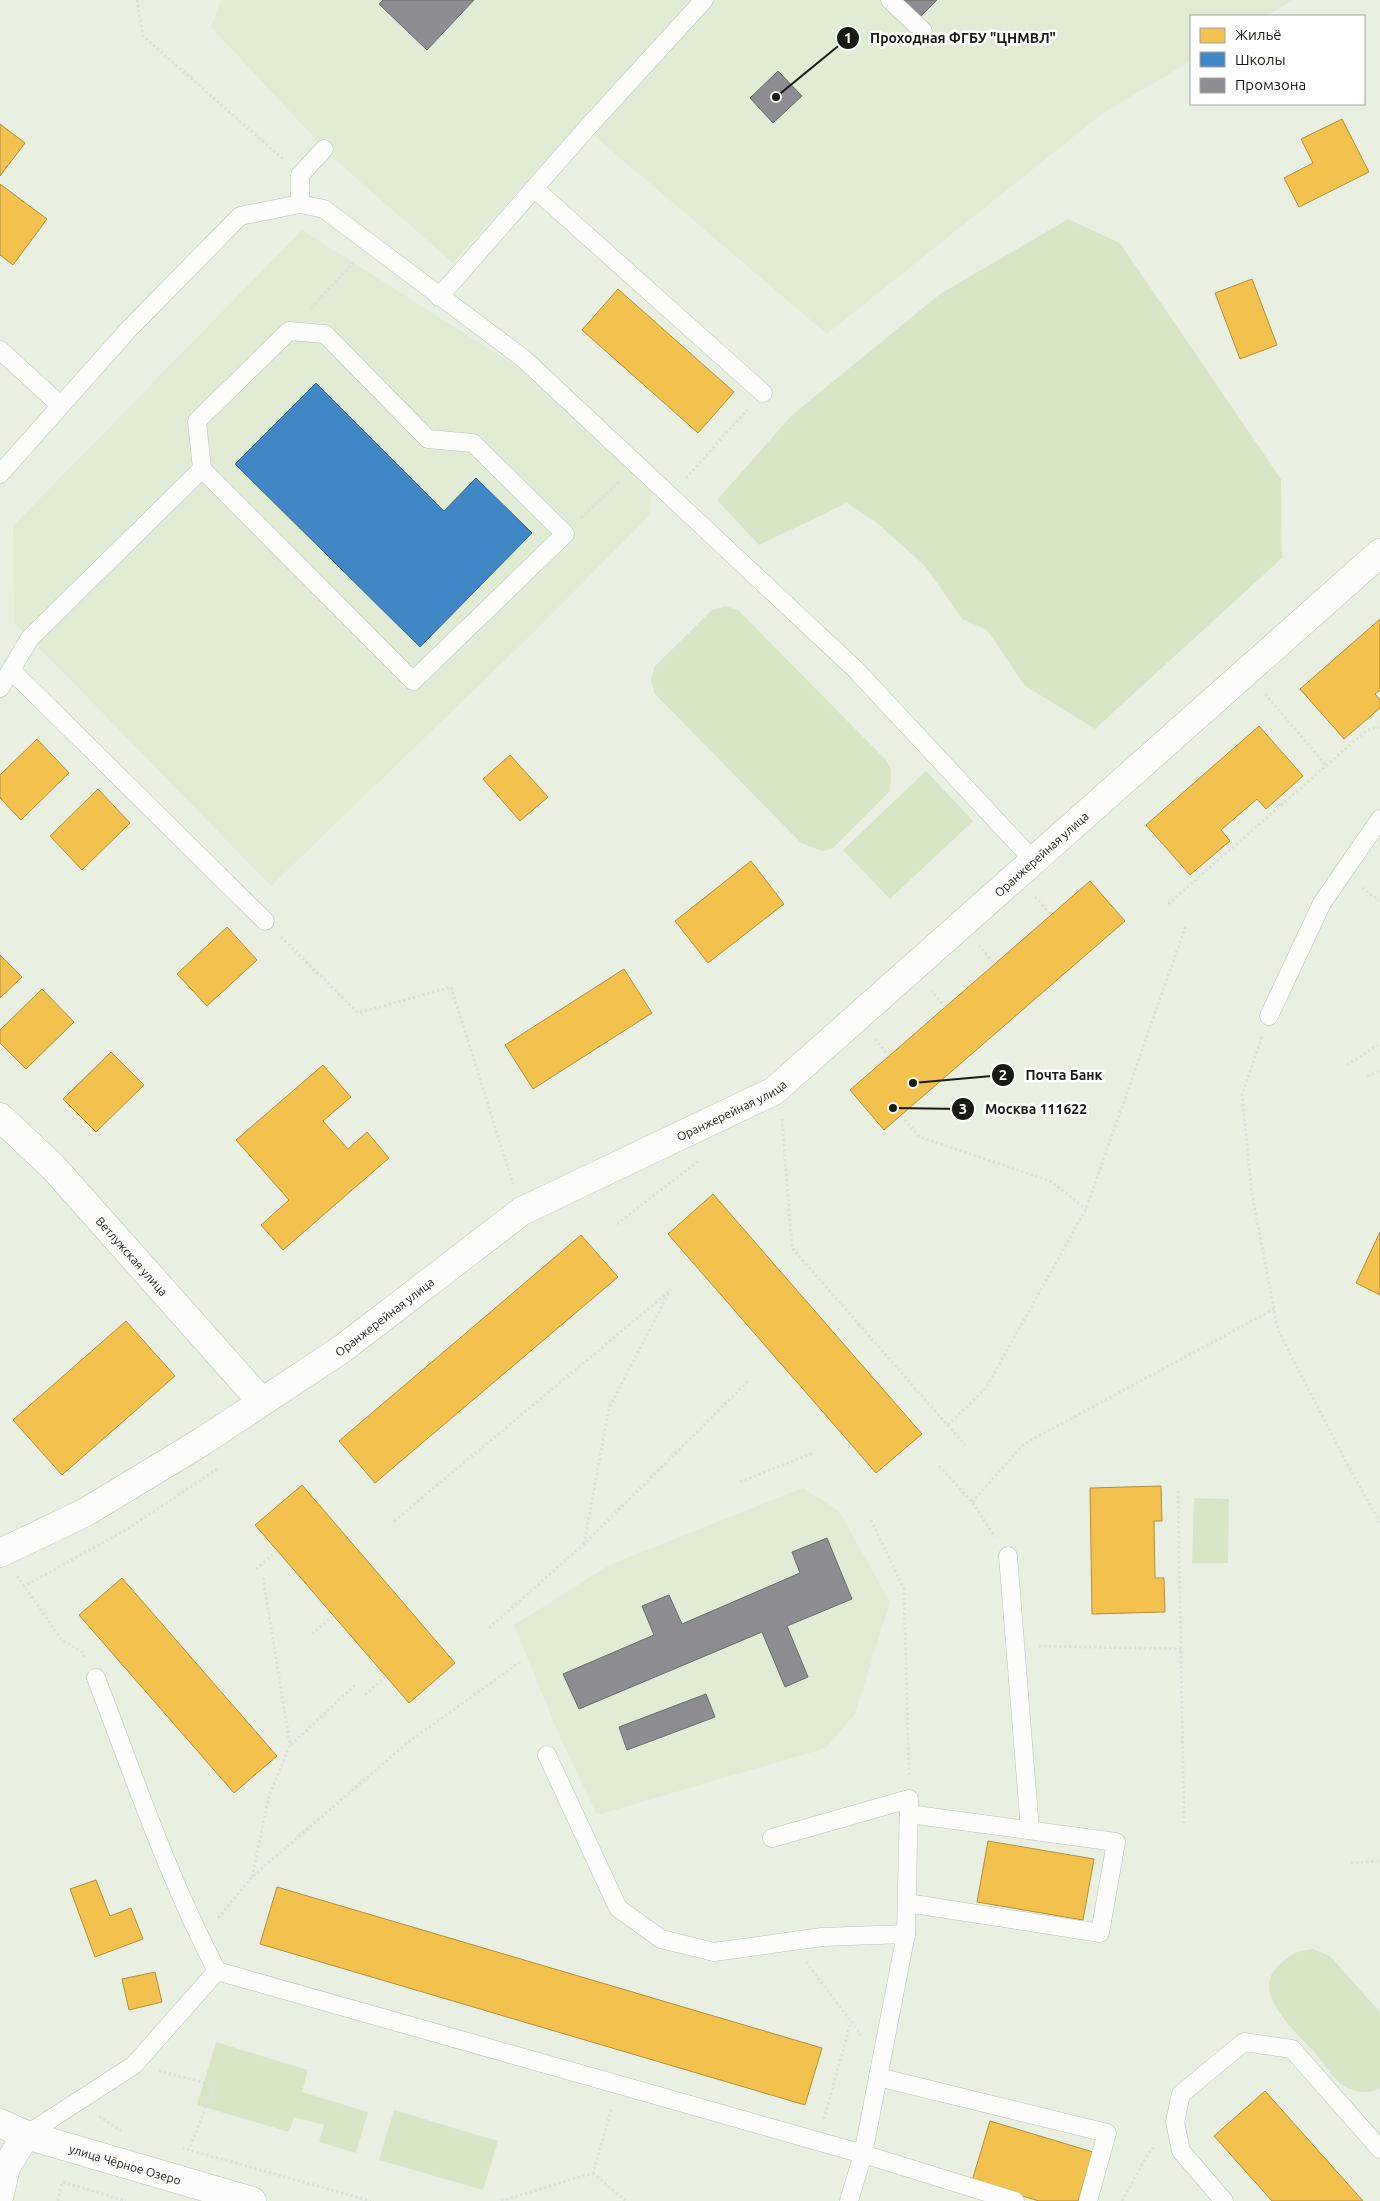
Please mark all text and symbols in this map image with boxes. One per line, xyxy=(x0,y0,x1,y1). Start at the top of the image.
legend xyxy=(1190,15,1365,105)
callout: Проходная ФГБУ "ЦНМВЛ" xyxy=(835,23,1066,52)
text: Жильё xyxy=(1235,26,1282,43)
text: 1 xyxy=(844,29,852,46)
text: Проходная ФГБУ "ЦНМВЛ" xyxy=(870,30,1056,46)
text: Школы xyxy=(1235,51,1286,68)
text: Промзона xyxy=(1235,76,1306,93)
street label: Оранжерейная улица xyxy=(992,809,1091,899)
callout: Почта Банк xyxy=(991,1061,1113,1090)
text: 2 xyxy=(999,1066,1007,1083)
text: Почта Банк xyxy=(1025,1067,1103,1083)
street label: Оранжерейная улица xyxy=(674,1077,789,1143)
callout: Москва 111622 xyxy=(950,1094,1097,1123)
text: 3 xyxy=(959,1100,967,1117)
text: Москва 111622 xyxy=(985,1101,1087,1117)
street label: Ветлужская улица xyxy=(94,1214,171,1298)
street label: Оранжерейная улица xyxy=(332,1275,436,1358)
street label: улица Чёрное Озеро xyxy=(68,2141,183,2186)

